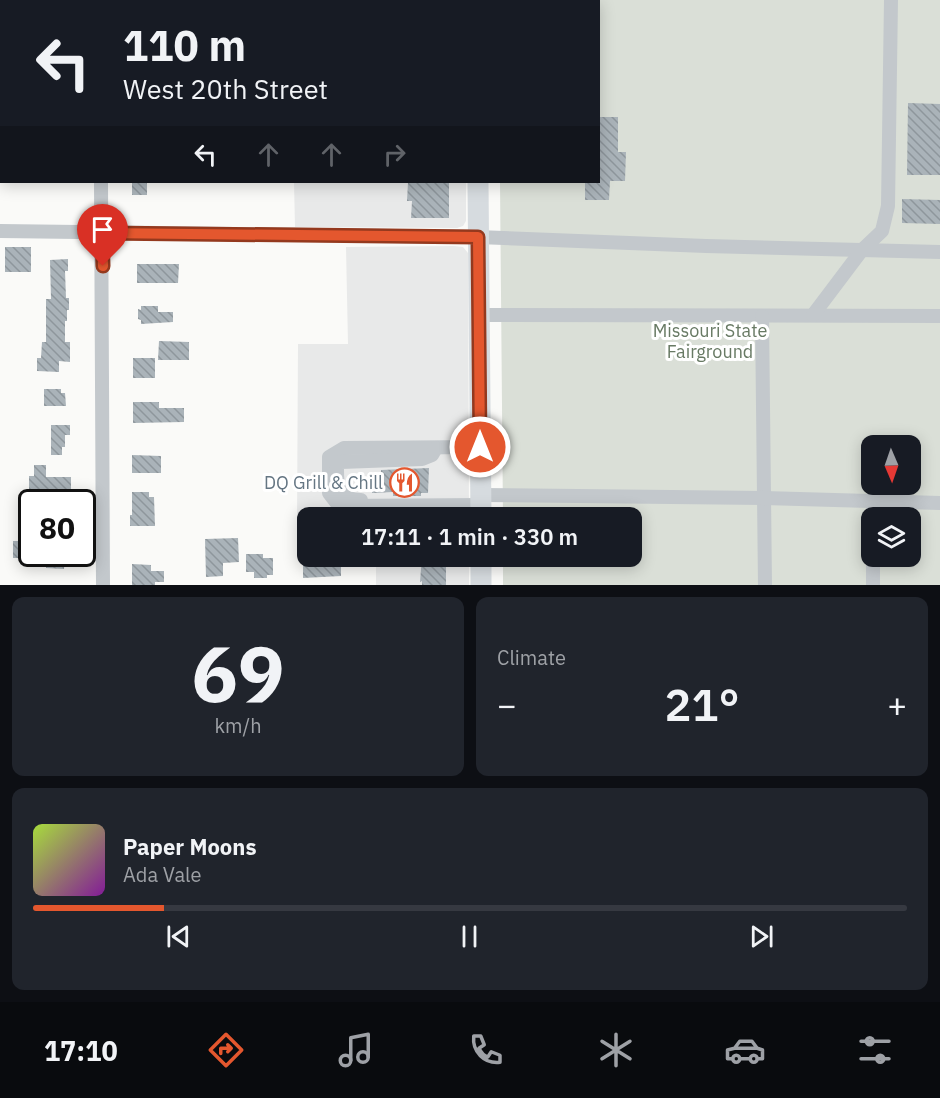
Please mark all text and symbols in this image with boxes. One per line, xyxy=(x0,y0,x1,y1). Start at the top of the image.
text: 110 m xyxy=(123,18,246,73)
icon: left xyxy=(24,24,102,102)
text: West 20th Street xyxy=(123,71,328,106)
icon: left xyxy=(189,138,222,171)
icon: ahead xyxy=(252,138,285,171)
icon: ahead xyxy=(315,138,348,171)
icon: right xyxy=(378,138,411,171)
pin xyxy=(77,204,128,266)
icon: arrive xyxy=(86,213,119,246)
park label: Missouri State Fairground xyxy=(653,319,767,363)
position arrow xyxy=(448,415,512,479)
north arrow xyxy=(861,435,921,495)
map controls xyxy=(861,435,921,567)
restaurant icon: DQ Grill & Chill xyxy=(388,466,420,498)
place label: DQ Grill & Chill xyxy=(264,471,383,494)
speed limit sign: 80 xyxy=(18,489,96,567)
button: layers xyxy=(861,507,921,567)
text: 17:11 · 1 min · 330 m xyxy=(361,522,578,551)
text: 69 xyxy=(191,622,285,723)
text: Climate xyxy=(497,644,566,671)
text: 21° xyxy=(664,675,740,733)
text: − xyxy=(497,683,517,726)
text: + xyxy=(887,683,907,726)
text: km/h xyxy=(214,712,262,739)
text: Paper Moons xyxy=(123,832,256,861)
text: Ada Vale xyxy=(123,861,202,888)
icon: previous xyxy=(162,920,195,953)
icon: pause xyxy=(453,920,486,953)
icon: next xyxy=(745,920,778,953)
icon: directions xyxy=(205,1029,247,1071)
icon: music xyxy=(335,1029,377,1071)
icon: phone xyxy=(465,1029,507,1071)
icon: climate xyxy=(595,1029,637,1071)
icon: car xyxy=(724,1029,766,1071)
icon: filters xyxy=(854,1029,896,1071)
text: 17:10 xyxy=(44,1033,118,1068)

